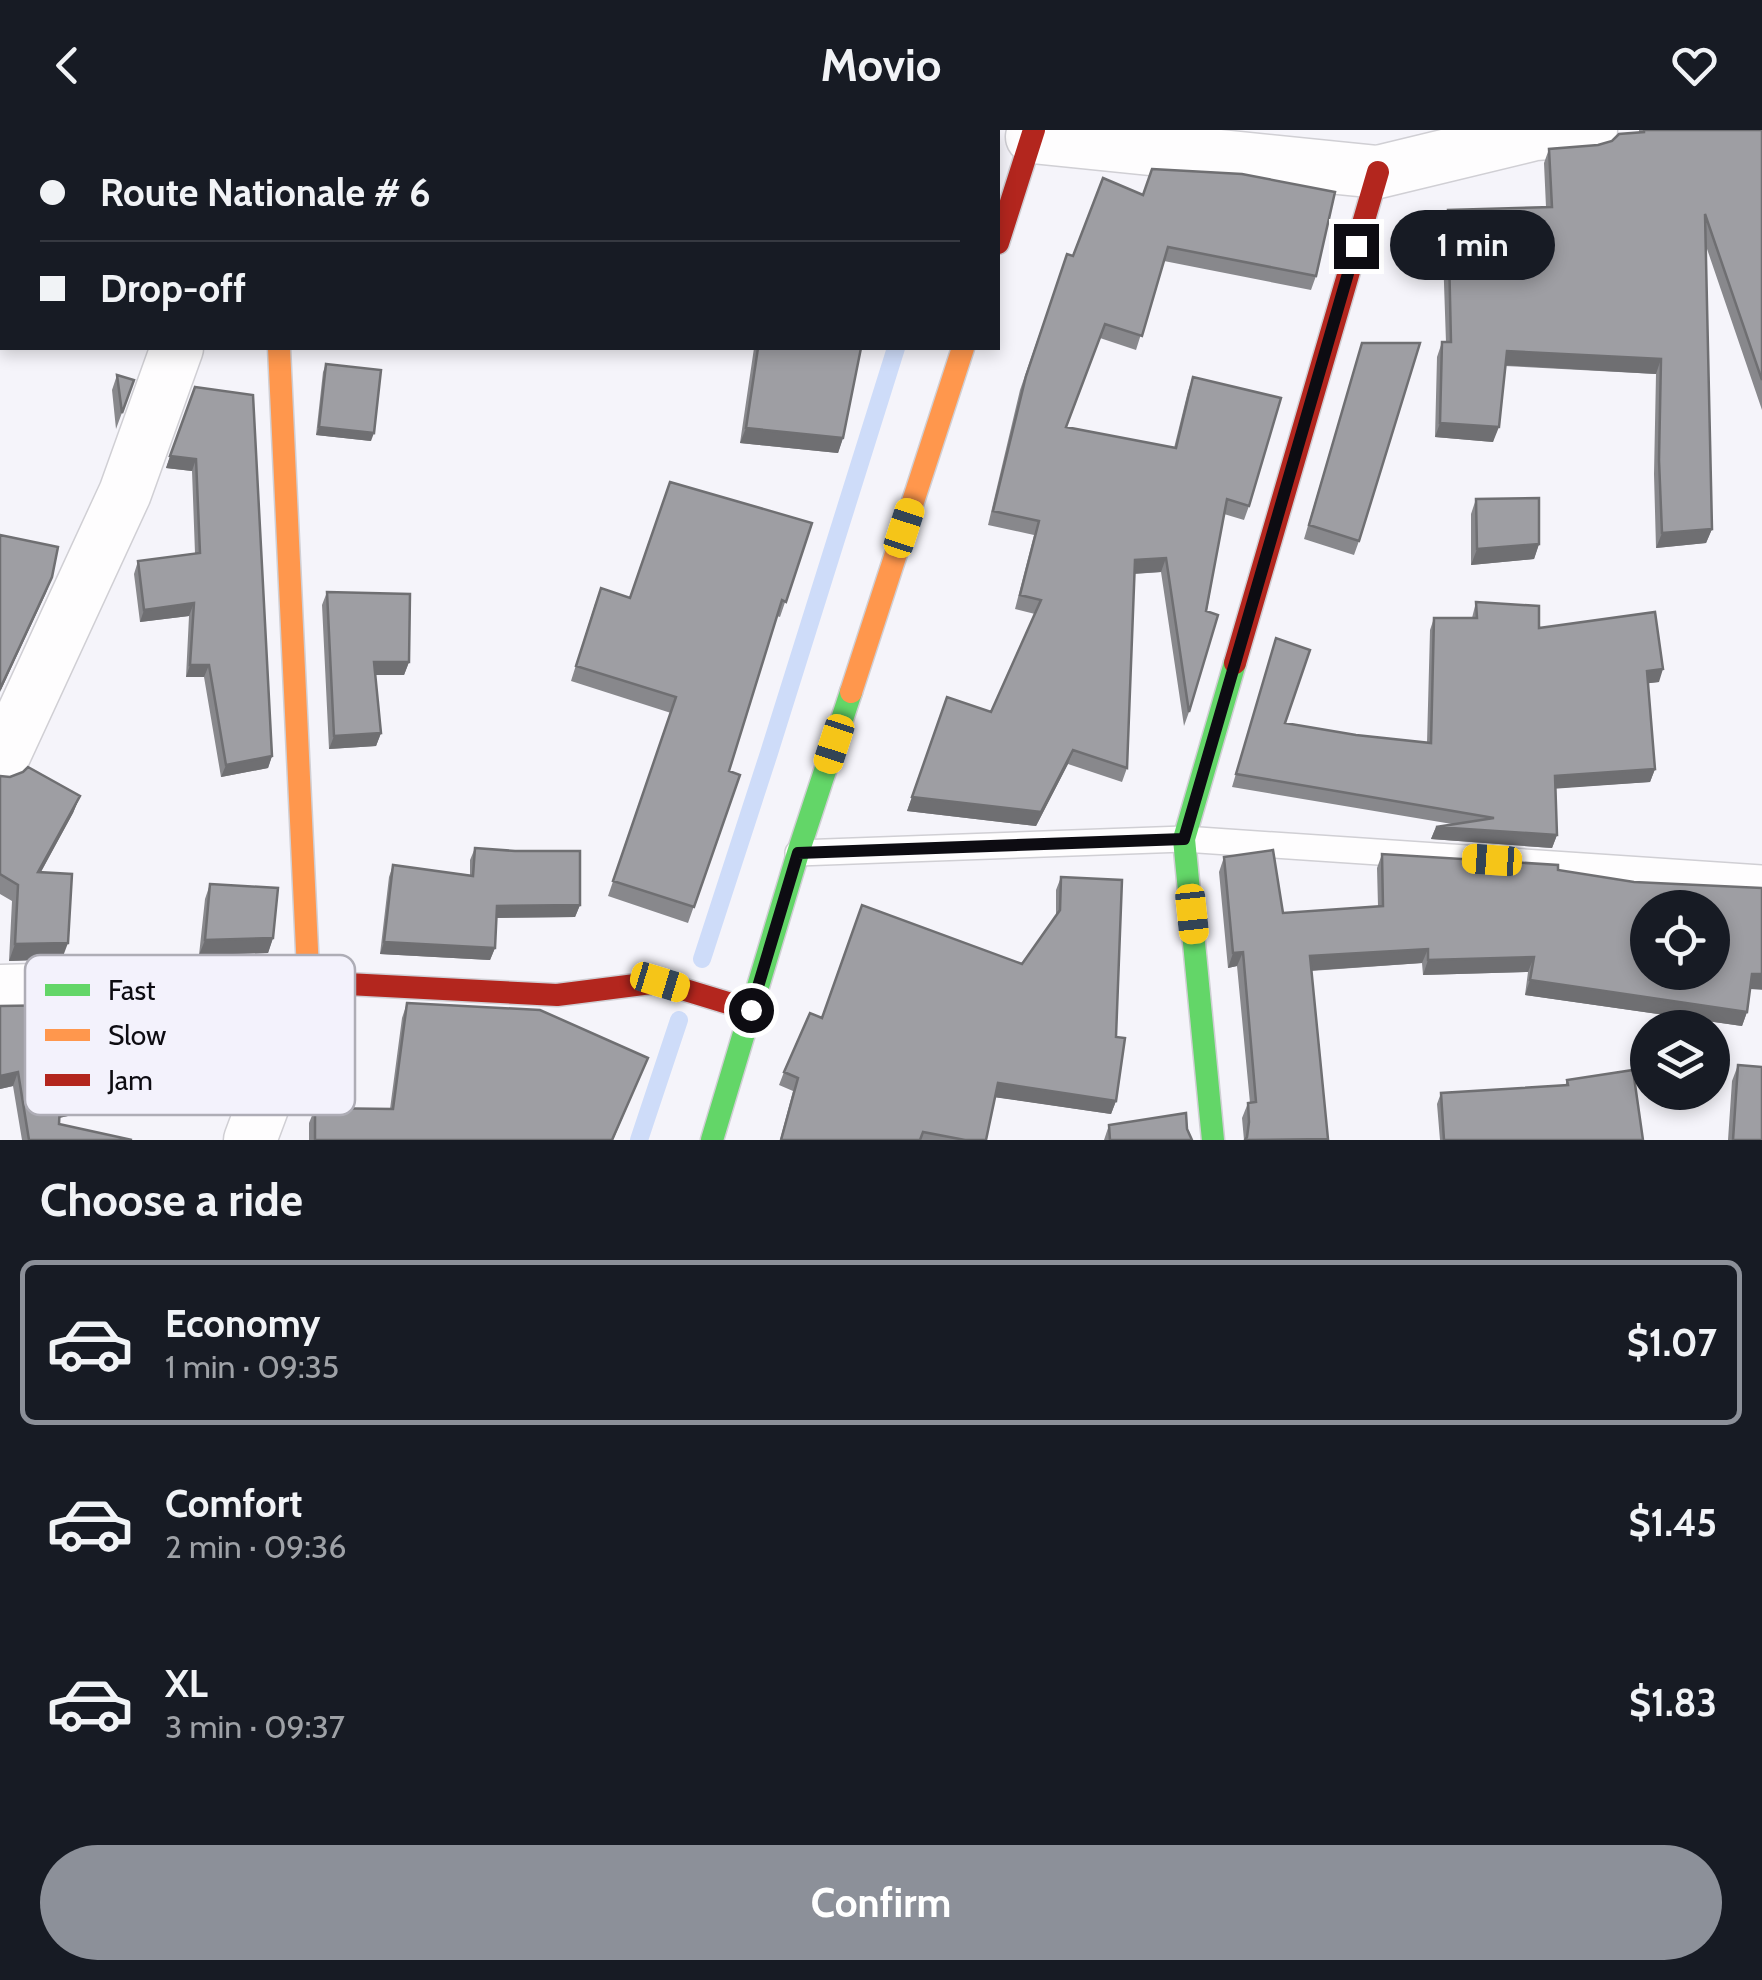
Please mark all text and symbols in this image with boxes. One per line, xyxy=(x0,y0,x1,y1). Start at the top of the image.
icon: back xyxy=(40,38,95,93)
text: Movio xyxy=(821,38,941,92)
icon: heart xyxy=(1667,38,1722,93)
text: Route Nationale # 6 xyxy=(100,169,431,216)
callout: 1 min xyxy=(1391,211,1556,281)
route end xyxy=(1334,224,1379,269)
text: 1 min xyxy=(1436,225,1509,264)
text: Drop-off xyxy=(100,265,246,312)
car xyxy=(880,495,928,561)
car xyxy=(810,711,858,777)
car xyxy=(1461,843,1523,877)
car xyxy=(1174,883,1210,945)
map controls xyxy=(1630,890,1730,1110)
button: locate xyxy=(1630,890,1730,990)
legend xyxy=(25,955,355,1115)
car xyxy=(627,959,693,1005)
text: Fast xyxy=(108,973,156,1007)
route start xyxy=(729,988,774,1033)
button: layers xyxy=(1630,1010,1730,1110)
text: Slow xyxy=(108,1018,166,1052)
text: Jam xyxy=(107,1063,153,1097)
text: Choose a ride xyxy=(40,1173,303,1227)
icon: car xyxy=(45,1298,135,1388)
text: Economy xyxy=(165,1300,320,1347)
text: $1.07 xyxy=(1627,1319,1717,1366)
text: 1 min · 09:35 xyxy=(165,1347,339,1386)
icon: car xyxy=(45,1478,135,1568)
text: Comfort xyxy=(165,1480,302,1527)
text: $1.45 xyxy=(1628,1499,1717,1546)
text: 2 min · 09:36 xyxy=(165,1527,346,1566)
icon: car xyxy=(45,1658,135,1748)
text: XL xyxy=(165,1660,208,1707)
text: $1.83 xyxy=(1629,1679,1717,1726)
text: 3 min · 09:37 xyxy=(165,1707,345,1746)
button: Confirm xyxy=(40,1845,1722,1960)

